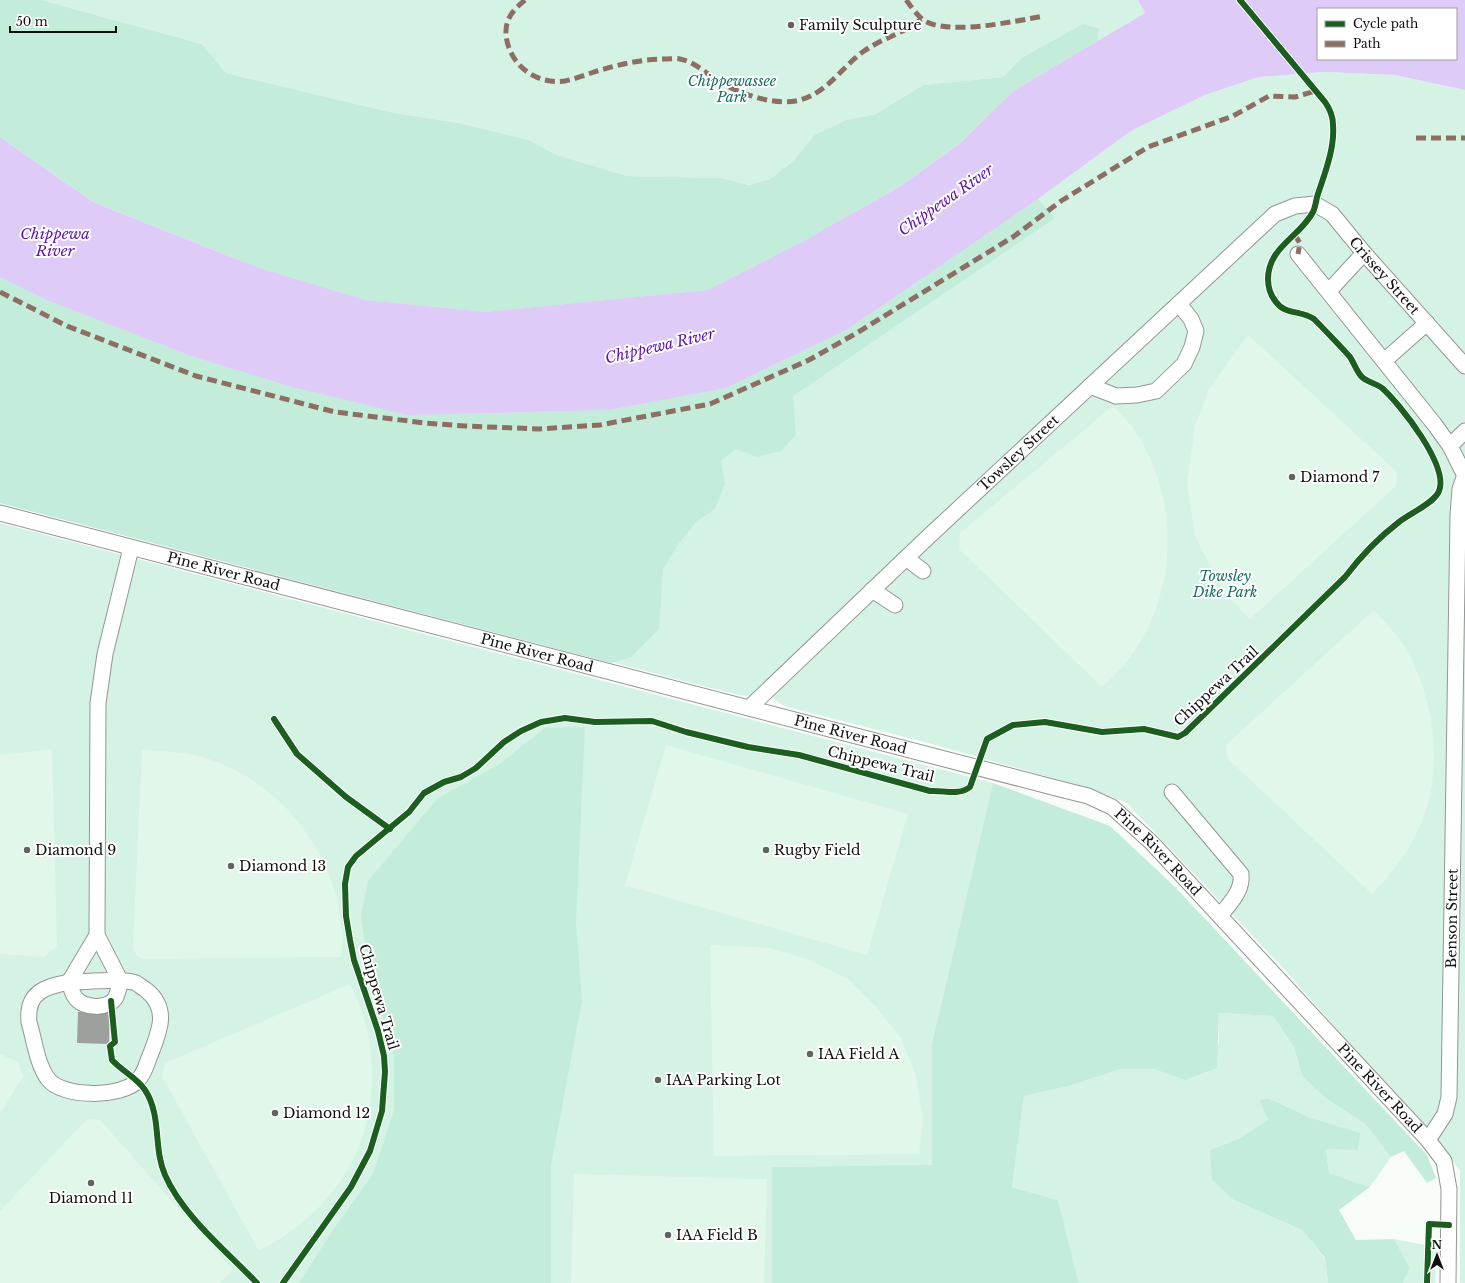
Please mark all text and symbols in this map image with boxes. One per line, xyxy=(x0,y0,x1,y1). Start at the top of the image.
scale bar xyxy=(10,8,116,34)
legend xyxy=(1317,8,1457,60)
text: 50 m xyxy=(16,14,48,29)
place label: Family Sculpture xyxy=(799,16,922,34)
text: Cycle path xyxy=(1353,16,1418,31)
marker: Family Sculpture xyxy=(786,20,796,30)
text: Path xyxy=(1353,36,1381,51)
park label: Chippewassee Park xyxy=(688,72,777,106)
water label: Chippewa River xyxy=(894,159,998,240)
water label: Chippewa River xyxy=(20,224,90,260)
street label: Crissey Street xyxy=(1345,233,1424,319)
water label: Chippewa River xyxy=(603,323,718,367)
street label: Towsley Street xyxy=(974,410,1063,495)
place label: Diamond 7 xyxy=(1300,468,1380,486)
marker: Diamond 7 xyxy=(1287,472,1297,482)
street label: Pine River Road xyxy=(165,548,282,595)
park label: Towsley Dike Park xyxy=(1192,567,1257,601)
street label: Pine River Road xyxy=(479,630,596,676)
street label: Chippewa Trail xyxy=(1170,642,1262,730)
street label: Pine River Road xyxy=(792,711,909,758)
street label: Chippewa Trail xyxy=(826,742,937,786)
street label: Pine River Road xyxy=(1111,805,1206,900)
place label: Diamond 9 xyxy=(35,841,116,859)
place label: Rugby Field xyxy=(774,841,861,859)
marker: Diamond 9 xyxy=(22,845,32,855)
marker: Rugby Field xyxy=(761,845,771,855)
place label: Diamond 13 xyxy=(239,857,326,875)
marker: Diamond 13 xyxy=(226,861,236,871)
street label: Benson Street xyxy=(1442,868,1462,969)
street label: Chippewa Trail xyxy=(355,942,403,1053)
street label: Pine River Road xyxy=(1334,1040,1426,1137)
place label: IAA Field A xyxy=(818,1045,900,1063)
marker: IAA Field A xyxy=(805,1049,815,1059)
place label: IAA Parking Lot xyxy=(666,1071,781,1089)
marker: IAA Parking Lot xyxy=(653,1075,663,1085)
place label: Diamond 12 xyxy=(283,1104,370,1122)
marker: Diamond 12 xyxy=(270,1108,280,1118)
marker: Diamond 11 xyxy=(86,1178,96,1188)
place label: Diamond 11 xyxy=(49,1189,133,1207)
place label: IAA Field B xyxy=(676,1226,758,1244)
marker: IAA Field B xyxy=(663,1230,673,1240)
north arrow xyxy=(1417,1235,1457,1275)
text: N xyxy=(1432,1238,1443,1252)

